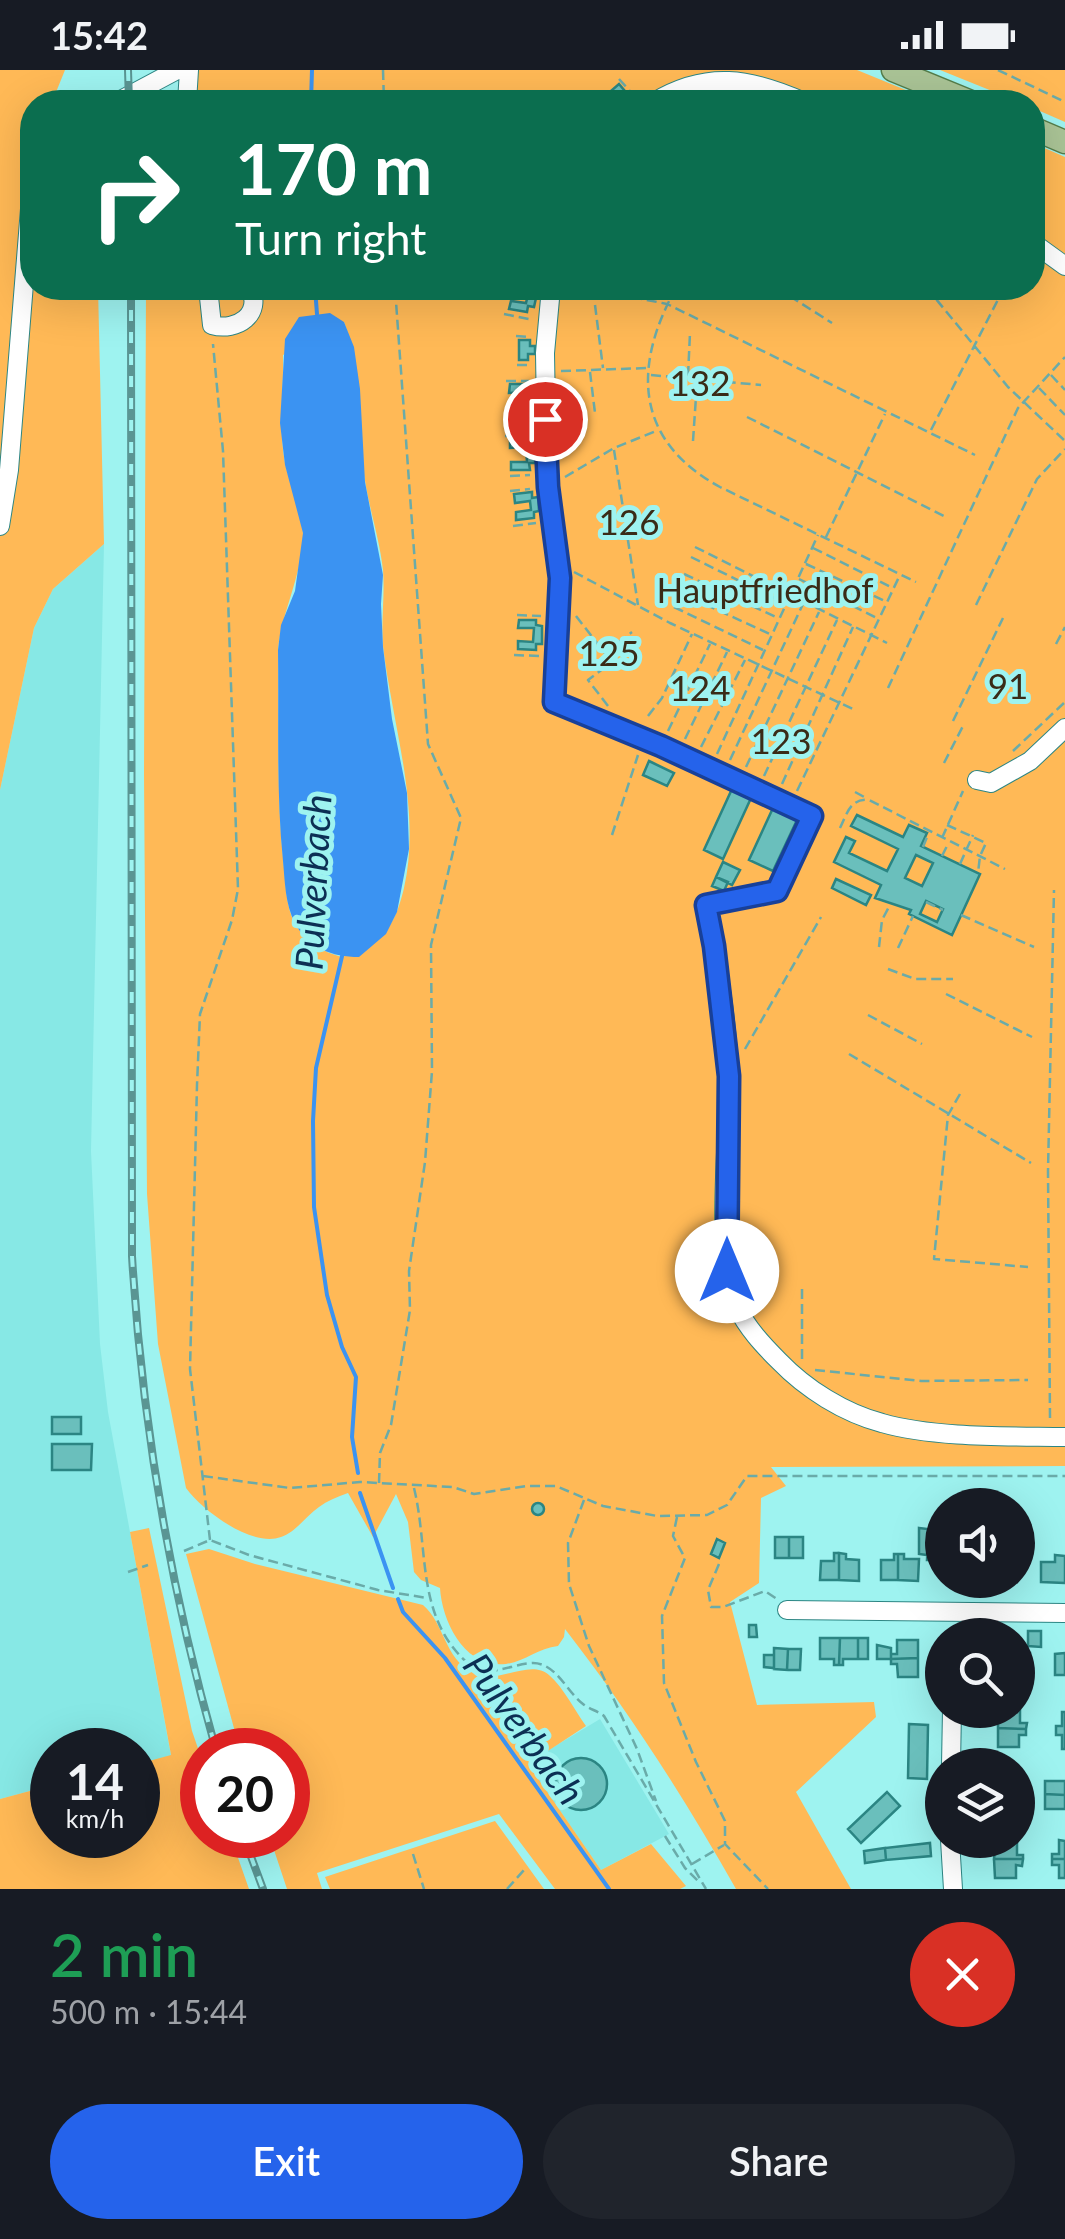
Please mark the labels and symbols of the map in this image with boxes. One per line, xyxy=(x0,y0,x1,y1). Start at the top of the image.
park label: 132 xyxy=(670,361,730,403)
pin xyxy=(503,377,588,462)
park label: 126 xyxy=(599,500,659,542)
park label: Hauptfriedhof xyxy=(656,568,874,610)
park label: 125 xyxy=(579,631,639,673)
park label: 91 xyxy=(988,664,1028,706)
park label: 124 xyxy=(670,666,730,708)
park label: 123 xyxy=(751,719,811,761)
water label: Pulverbach xyxy=(284,793,340,971)
position arrow xyxy=(675,1219,779,1323)
water label: Pulverbach xyxy=(455,1643,595,1813)
speed limit sign: 20 xyxy=(180,1728,310,1858)

